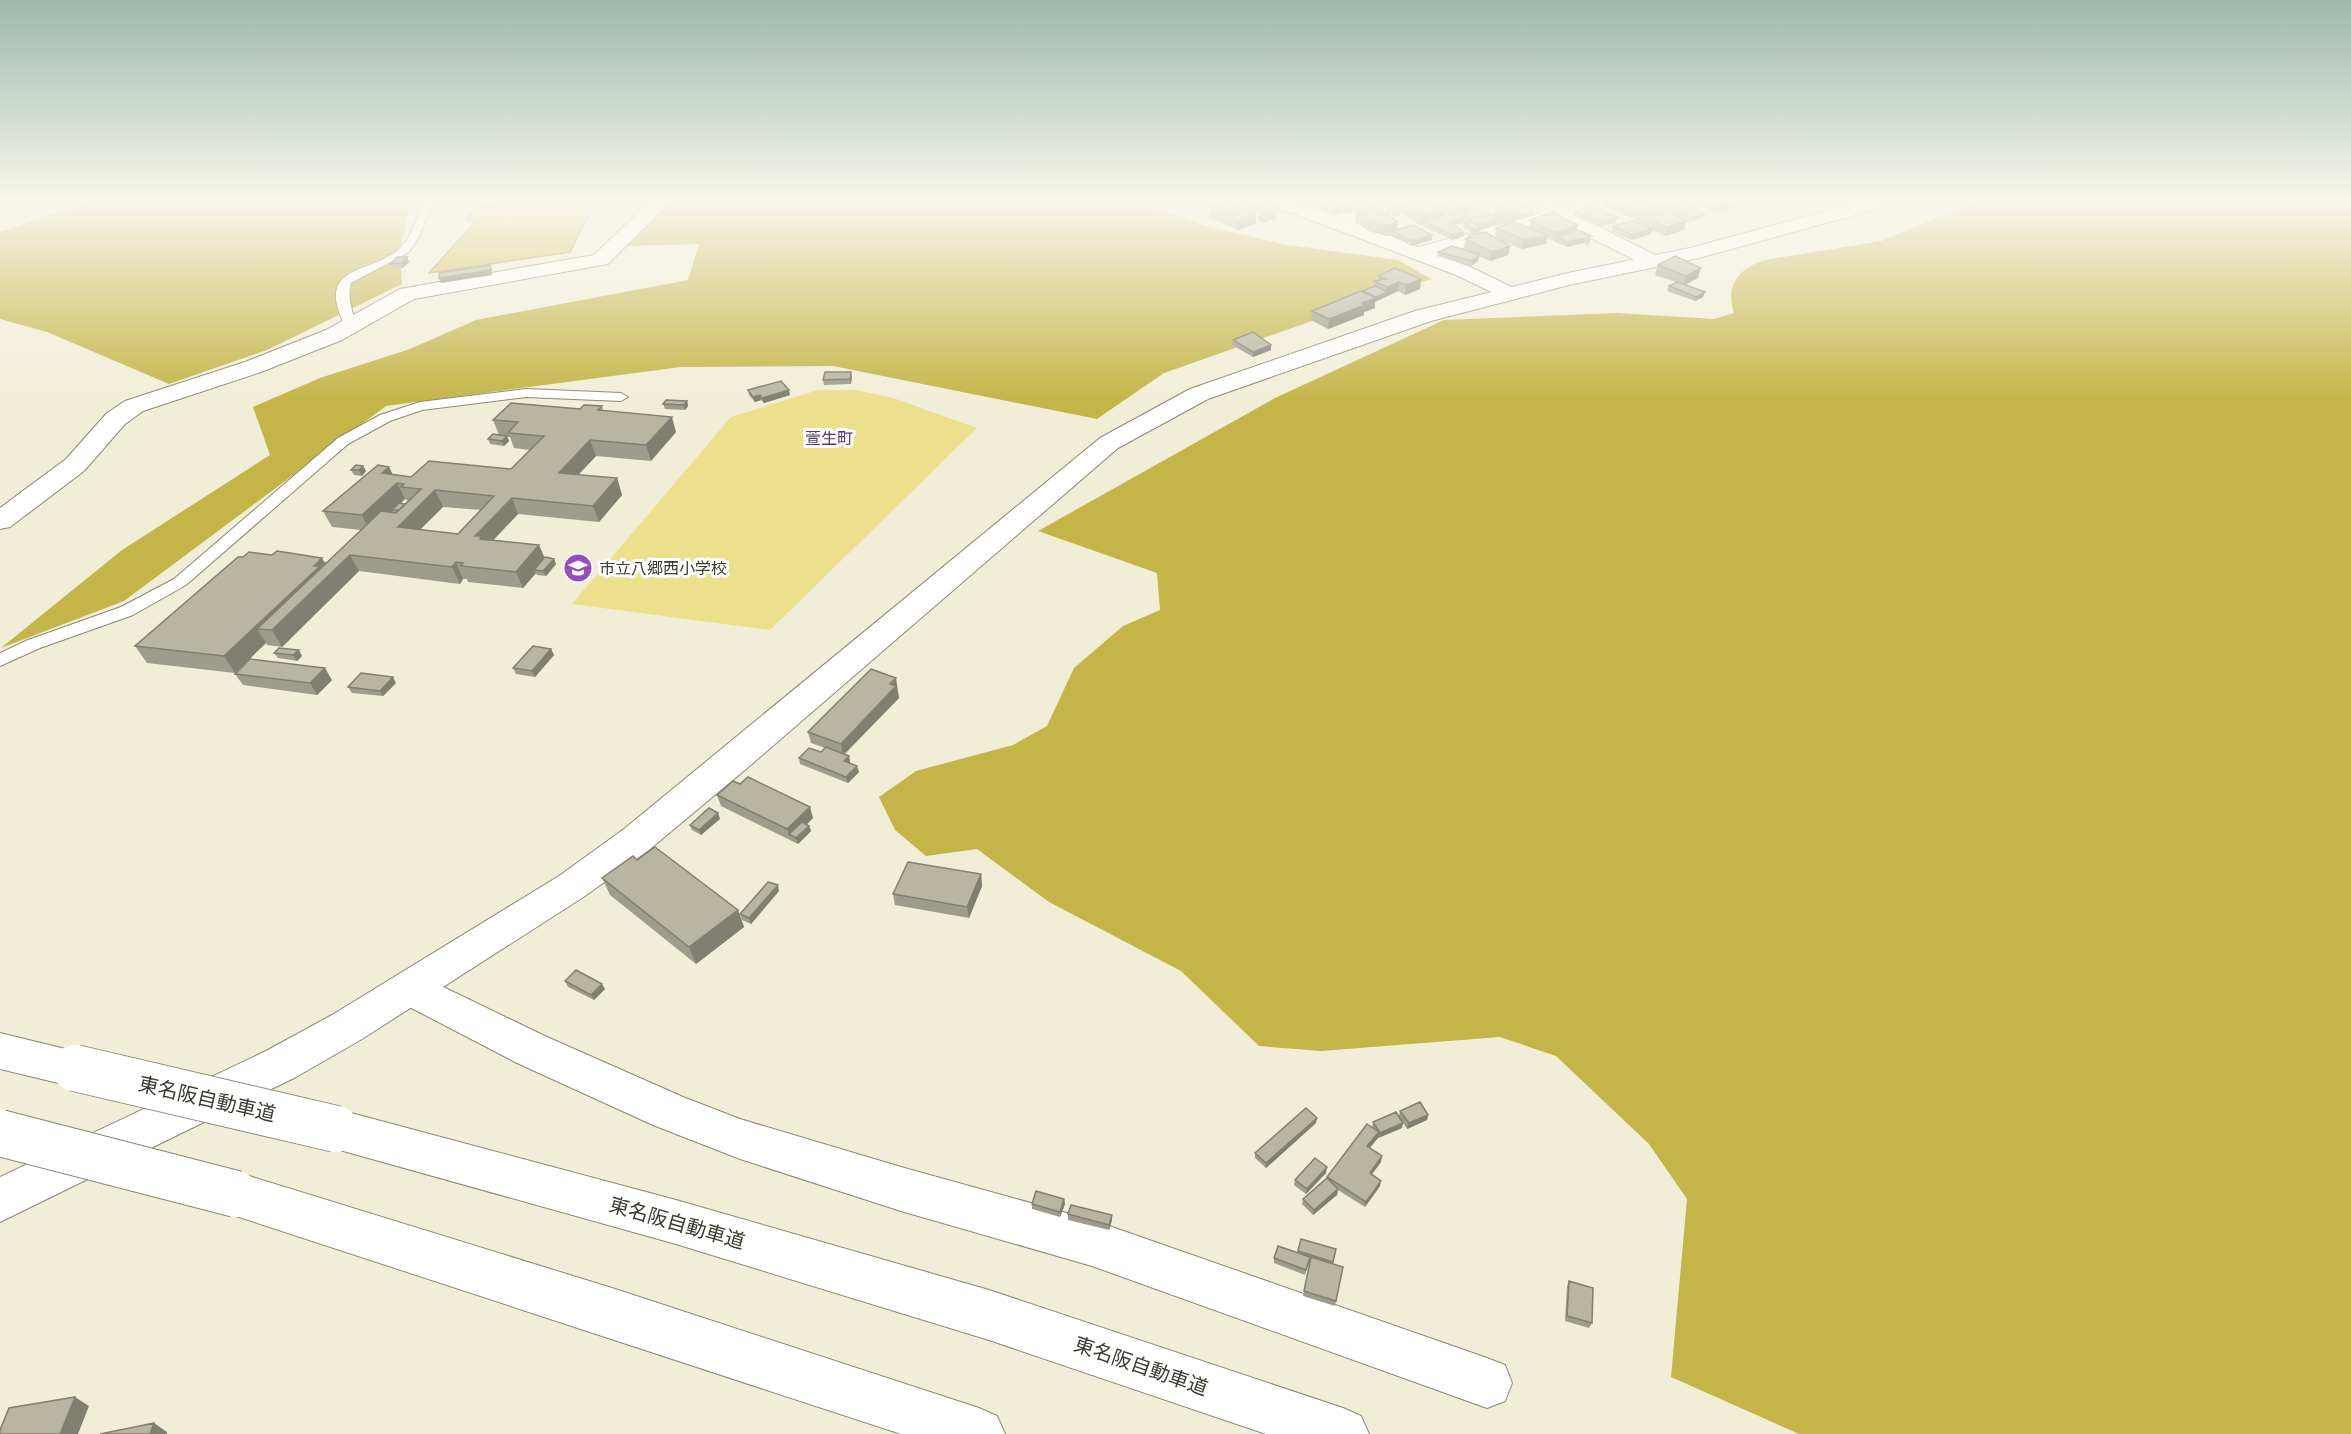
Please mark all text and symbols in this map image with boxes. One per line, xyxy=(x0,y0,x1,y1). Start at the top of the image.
district label: 萱生町 xyxy=(805,429,853,448)
school or university icon: 市立八郷西小学校 xyxy=(562,552,594,584)
place label: 市立八郷西小学校 xyxy=(599,559,727,578)
street label: 東名阪自動車道 xyxy=(136,1072,278,1126)
street label: 東名阪自動車道 xyxy=(606,1192,748,1254)
street label: 東名阪自動車道 xyxy=(1071,1332,1211,1400)

